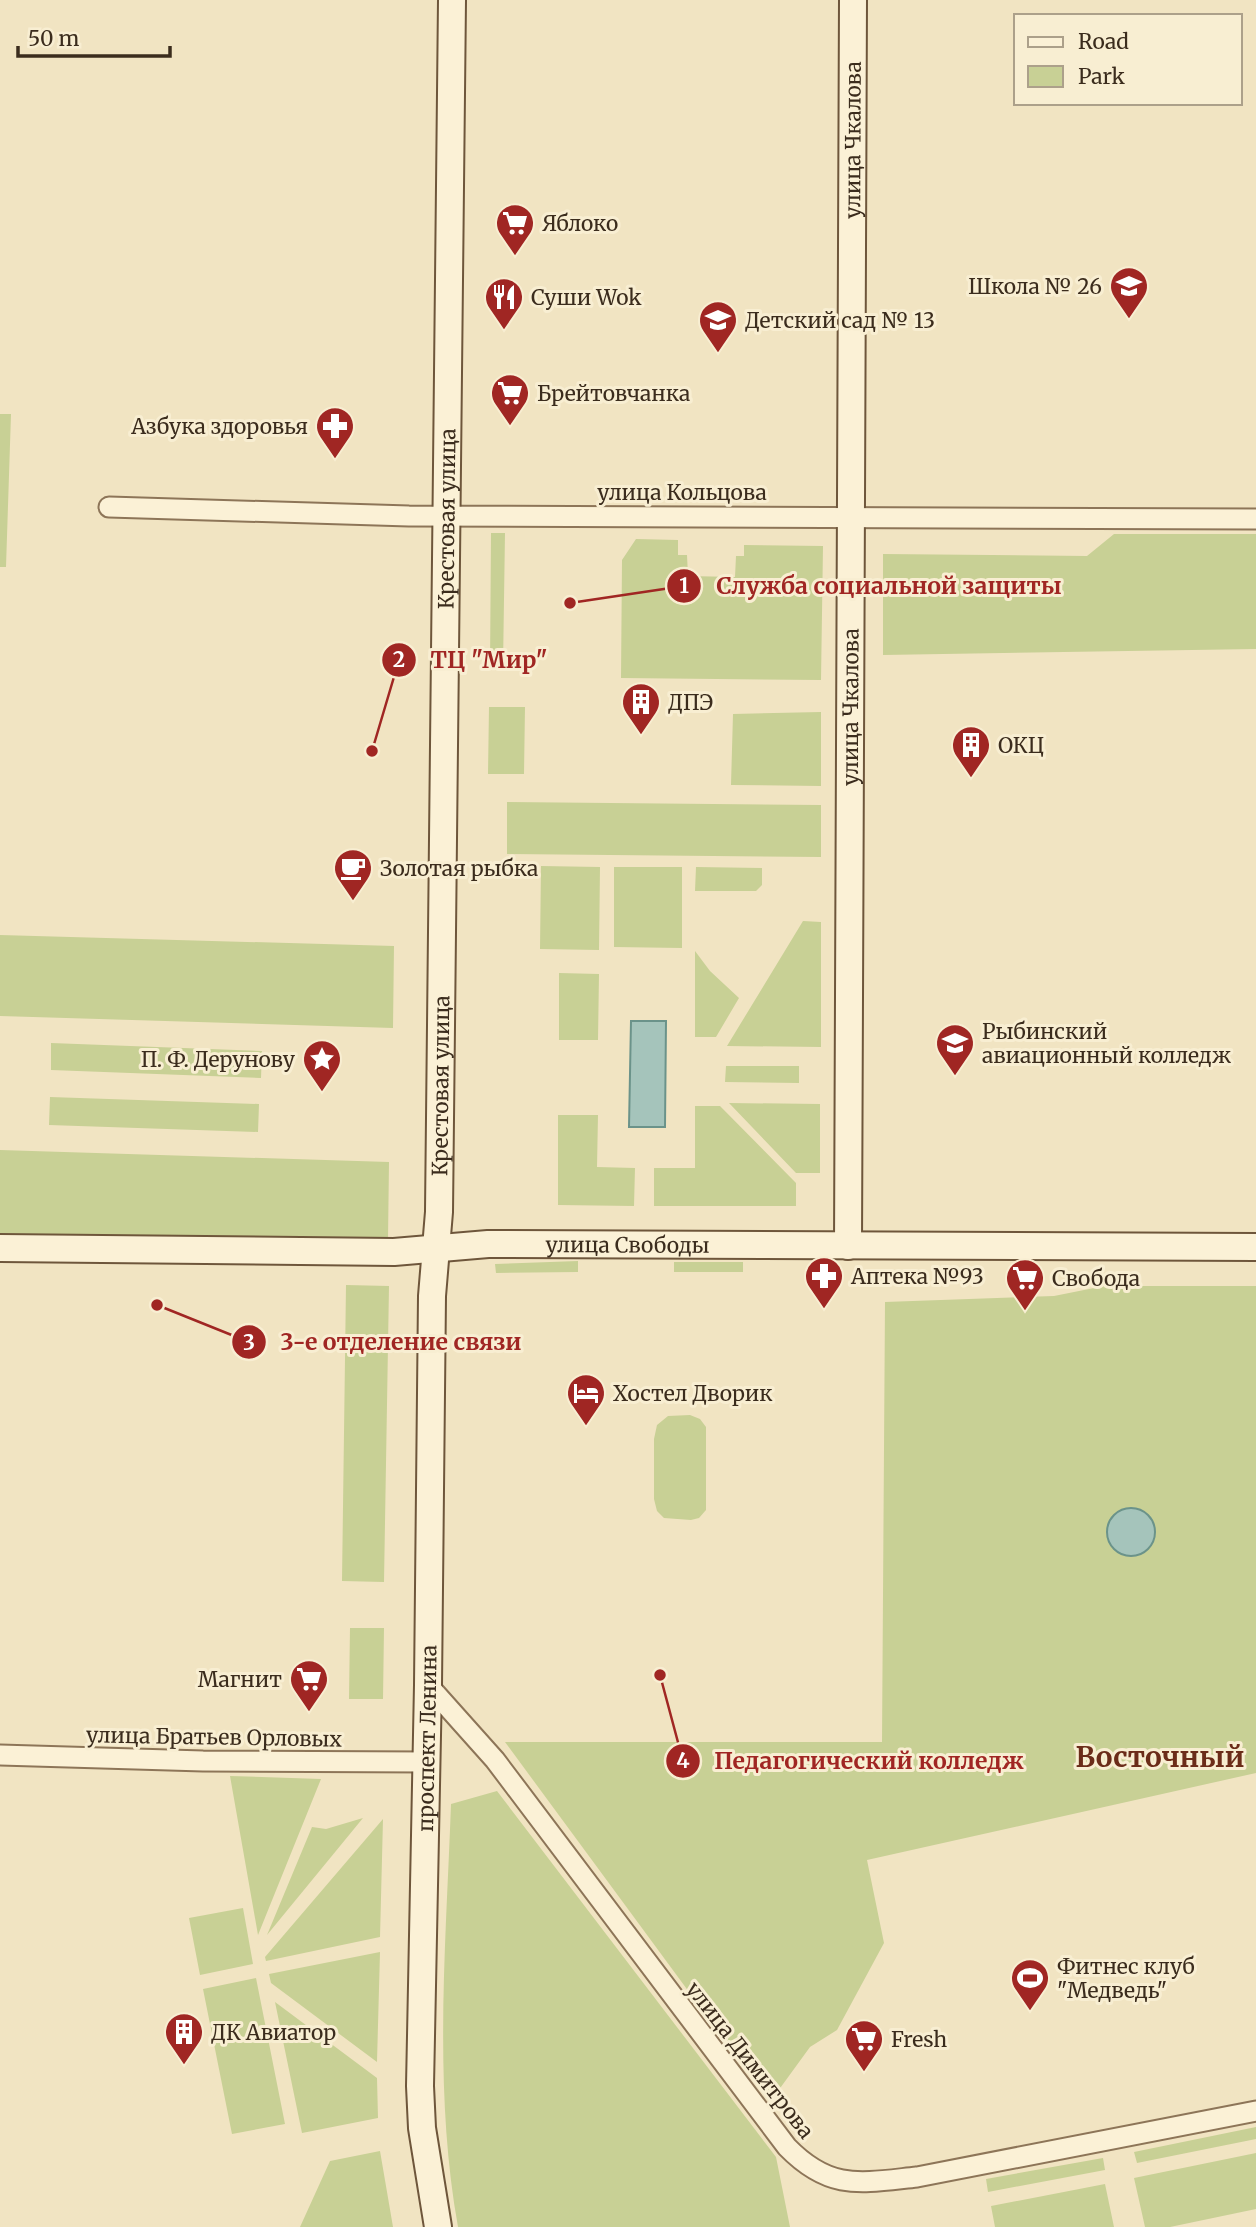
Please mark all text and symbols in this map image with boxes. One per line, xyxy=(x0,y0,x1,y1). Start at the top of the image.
scale bar xyxy=(18,14,170,58)
legend xyxy=(1014,14,1242,105)
text: 50 m xyxy=(28,25,79,52)
text: Road xyxy=(1078,28,1129,55)
street label: улица Чкалова xyxy=(839,61,866,219)
text: Park xyxy=(1078,63,1125,90)
supermarket icon: Яблоко xyxy=(494,202,536,257)
place label: Яблоко xyxy=(542,210,618,237)
school or university icon: Школа № 26 xyxy=(1108,265,1150,320)
place label: Школа № 26 xyxy=(968,273,1102,300)
restaurant icon: Суши Wok xyxy=(483,276,525,331)
place label: Суши Wok xyxy=(531,284,642,311)
school or university icon: Детский сад № 13 xyxy=(697,299,739,354)
place label: Детский сад № 13 xyxy=(745,307,935,334)
supermarket icon: Брейтовчанка xyxy=(489,372,531,427)
place label: Брейтовчанка xyxy=(537,380,690,407)
pharmacy icon: Азбука здоровья xyxy=(314,405,356,460)
place label: Азбука здоровья xyxy=(130,413,308,440)
street label: Крестовая улица xyxy=(432,428,461,609)
street label: улица Кольцова xyxy=(597,479,767,506)
callout: Служба социальной защиты xyxy=(667,564,1075,608)
text: Служба социальной защиты xyxy=(716,571,1062,600)
text: 1 xyxy=(679,572,689,599)
street label: улица Чкалова xyxy=(836,628,864,786)
callout: ТЦ "Мир" xyxy=(381,638,561,682)
text: ТЦ "Мир" xyxy=(431,645,547,674)
text: 2 xyxy=(393,646,405,673)
building icon: ДПЭ xyxy=(620,681,662,736)
place label: ДПЭ xyxy=(668,689,713,716)
building icon: ОКЦ xyxy=(950,724,992,779)
place label: ОКЦ xyxy=(998,732,1044,759)
cafe icon: Золотая рыбка xyxy=(332,847,374,902)
place label: Золотая рыбка xyxy=(380,855,538,882)
street label: Крестовая улица xyxy=(426,995,455,1176)
place label: Рыбинский авиационный колледж xyxy=(982,1018,1231,1069)
school or university icon: Рыбинский авиационный колледж xyxy=(934,1022,976,1077)
place icon: П. Ф. Дерунову xyxy=(301,1038,343,1093)
place label: П. Ф. Дерунову xyxy=(141,1046,296,1073)
street label: улица Свободы xyxy=(546,1231,710,1258)
pharmacy icon: Аптека №93 xyxy=(803,1255,845,1310)
supermarket icon: Свобода xyxy=(1004,1257,1046,1312)
place label: Аптека №93 xyxy=(850,1263,984,1290)
place label: Свобода xyxy=(1052,1265,1140,1292)
callout: 3-е отделение связи xyxy=(231,1320,535,1364)
text: 3-е отделение связи xyxy=(280,1327,522,1356)
text: 3 xyxy=(243,1329,255,1356)
hotel icon: Хостел Дворик xyxy=(565,1372,607,1427)
place label: Хостел Дворик xyxy=(613,1380,773,1407)
street label: проспект Ленина xyxy=(412,1645,442,1832)
supermarket icon: Магнит xyxy=(288,1658,330,1713)
place label: Магнит xyxy=(198,1666,282,1693)
street label: улица Братьев Орловых xyxy=(86,1721,343,1753)
callout: Педагогический колледж xyxy=(666,1739,1038,1783)
district label: Восточный xyxy=(1076,1739,1244,1775)
text: Педагогический колледж xyxy=(714,1746,1024,1775)
text: 4 xyxy=(676,1747,690,1774)
place label: Фитнес клуб "Медведь" xyxy=(1057,1953,1195,2004)
sports icon: Фитнес клуб "Медведь" xyxy=(1009,1957,1051,2012)
street label: улица Димитрова xyxy=(680,1976,820,2144)
building icon: ДК Авиатор xyxy=(163,2011,205,2066)
supermarket icon: Fresh xyxy=(843,2018,885,2073)
place label: ДК Авиатор xyxy=(211,2019,336,2046)
place label: Fresh xyxy=(891,2026,947,2053)

